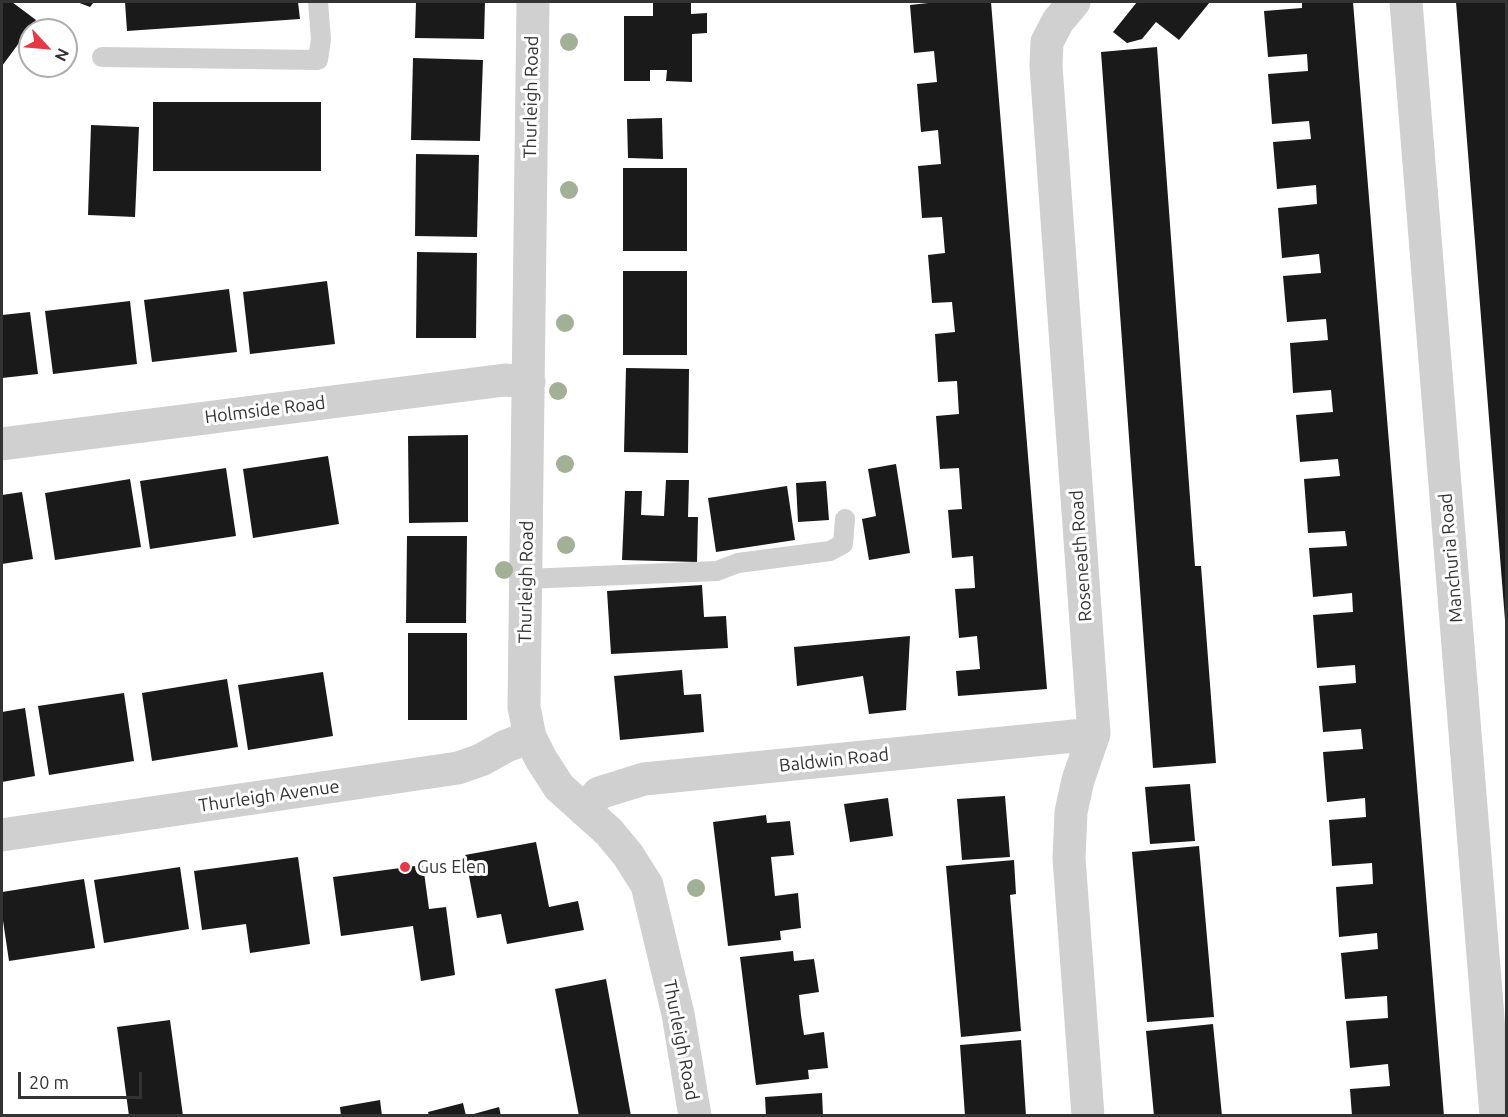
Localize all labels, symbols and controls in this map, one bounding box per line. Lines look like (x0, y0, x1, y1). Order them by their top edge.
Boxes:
north arrow (18, 18, 78, 78)
street label: Thurleigh Road (519, 35, 543, 159)
text: N (52, 46, 73, 64)
street label: Holmside Road (203, 392, 327, 428)
street label: Roseneath Road (1066, 489, 1096, 623)
street label: Manchuria Road (1435, 492, 1467, 624)
street label: Thurleigh Road (514, 520, 538, 644)
street label: Baldwin Road (778, 744, 890, 776)
street label: Thurleigh Avenue (197, 775, 341, 817)
place label: Gus Elen (417, 856, 486, 878)
marker: Gus Elen (398, 860, 412, 874)
street label: Thurleigh Road (659, 978, 703, 1102)
scale bar (21, 1060, 146, 1098)
text: 20 m (29, 1072, 69, 1092)

